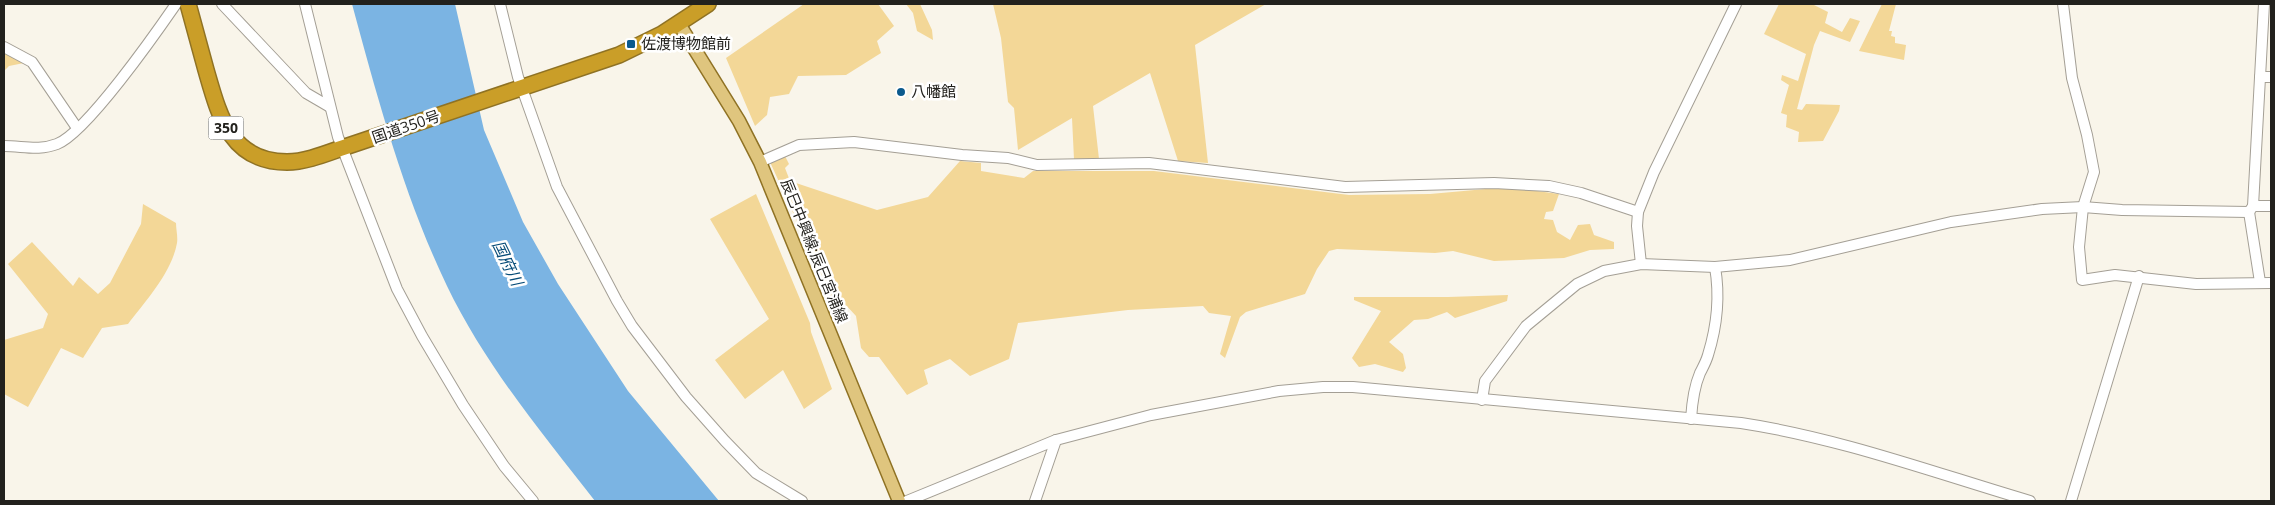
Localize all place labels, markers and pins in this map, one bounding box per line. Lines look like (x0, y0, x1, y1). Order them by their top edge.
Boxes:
place label: 佐渡博物館前 (641, 33, 731, 53)
marker: 佐渡博物館前 (625, 38, 637, 50)
place label: 八幡館 (911, 81, 956, 101)
marker: 八幡館 (895, 86, 907, 98)

